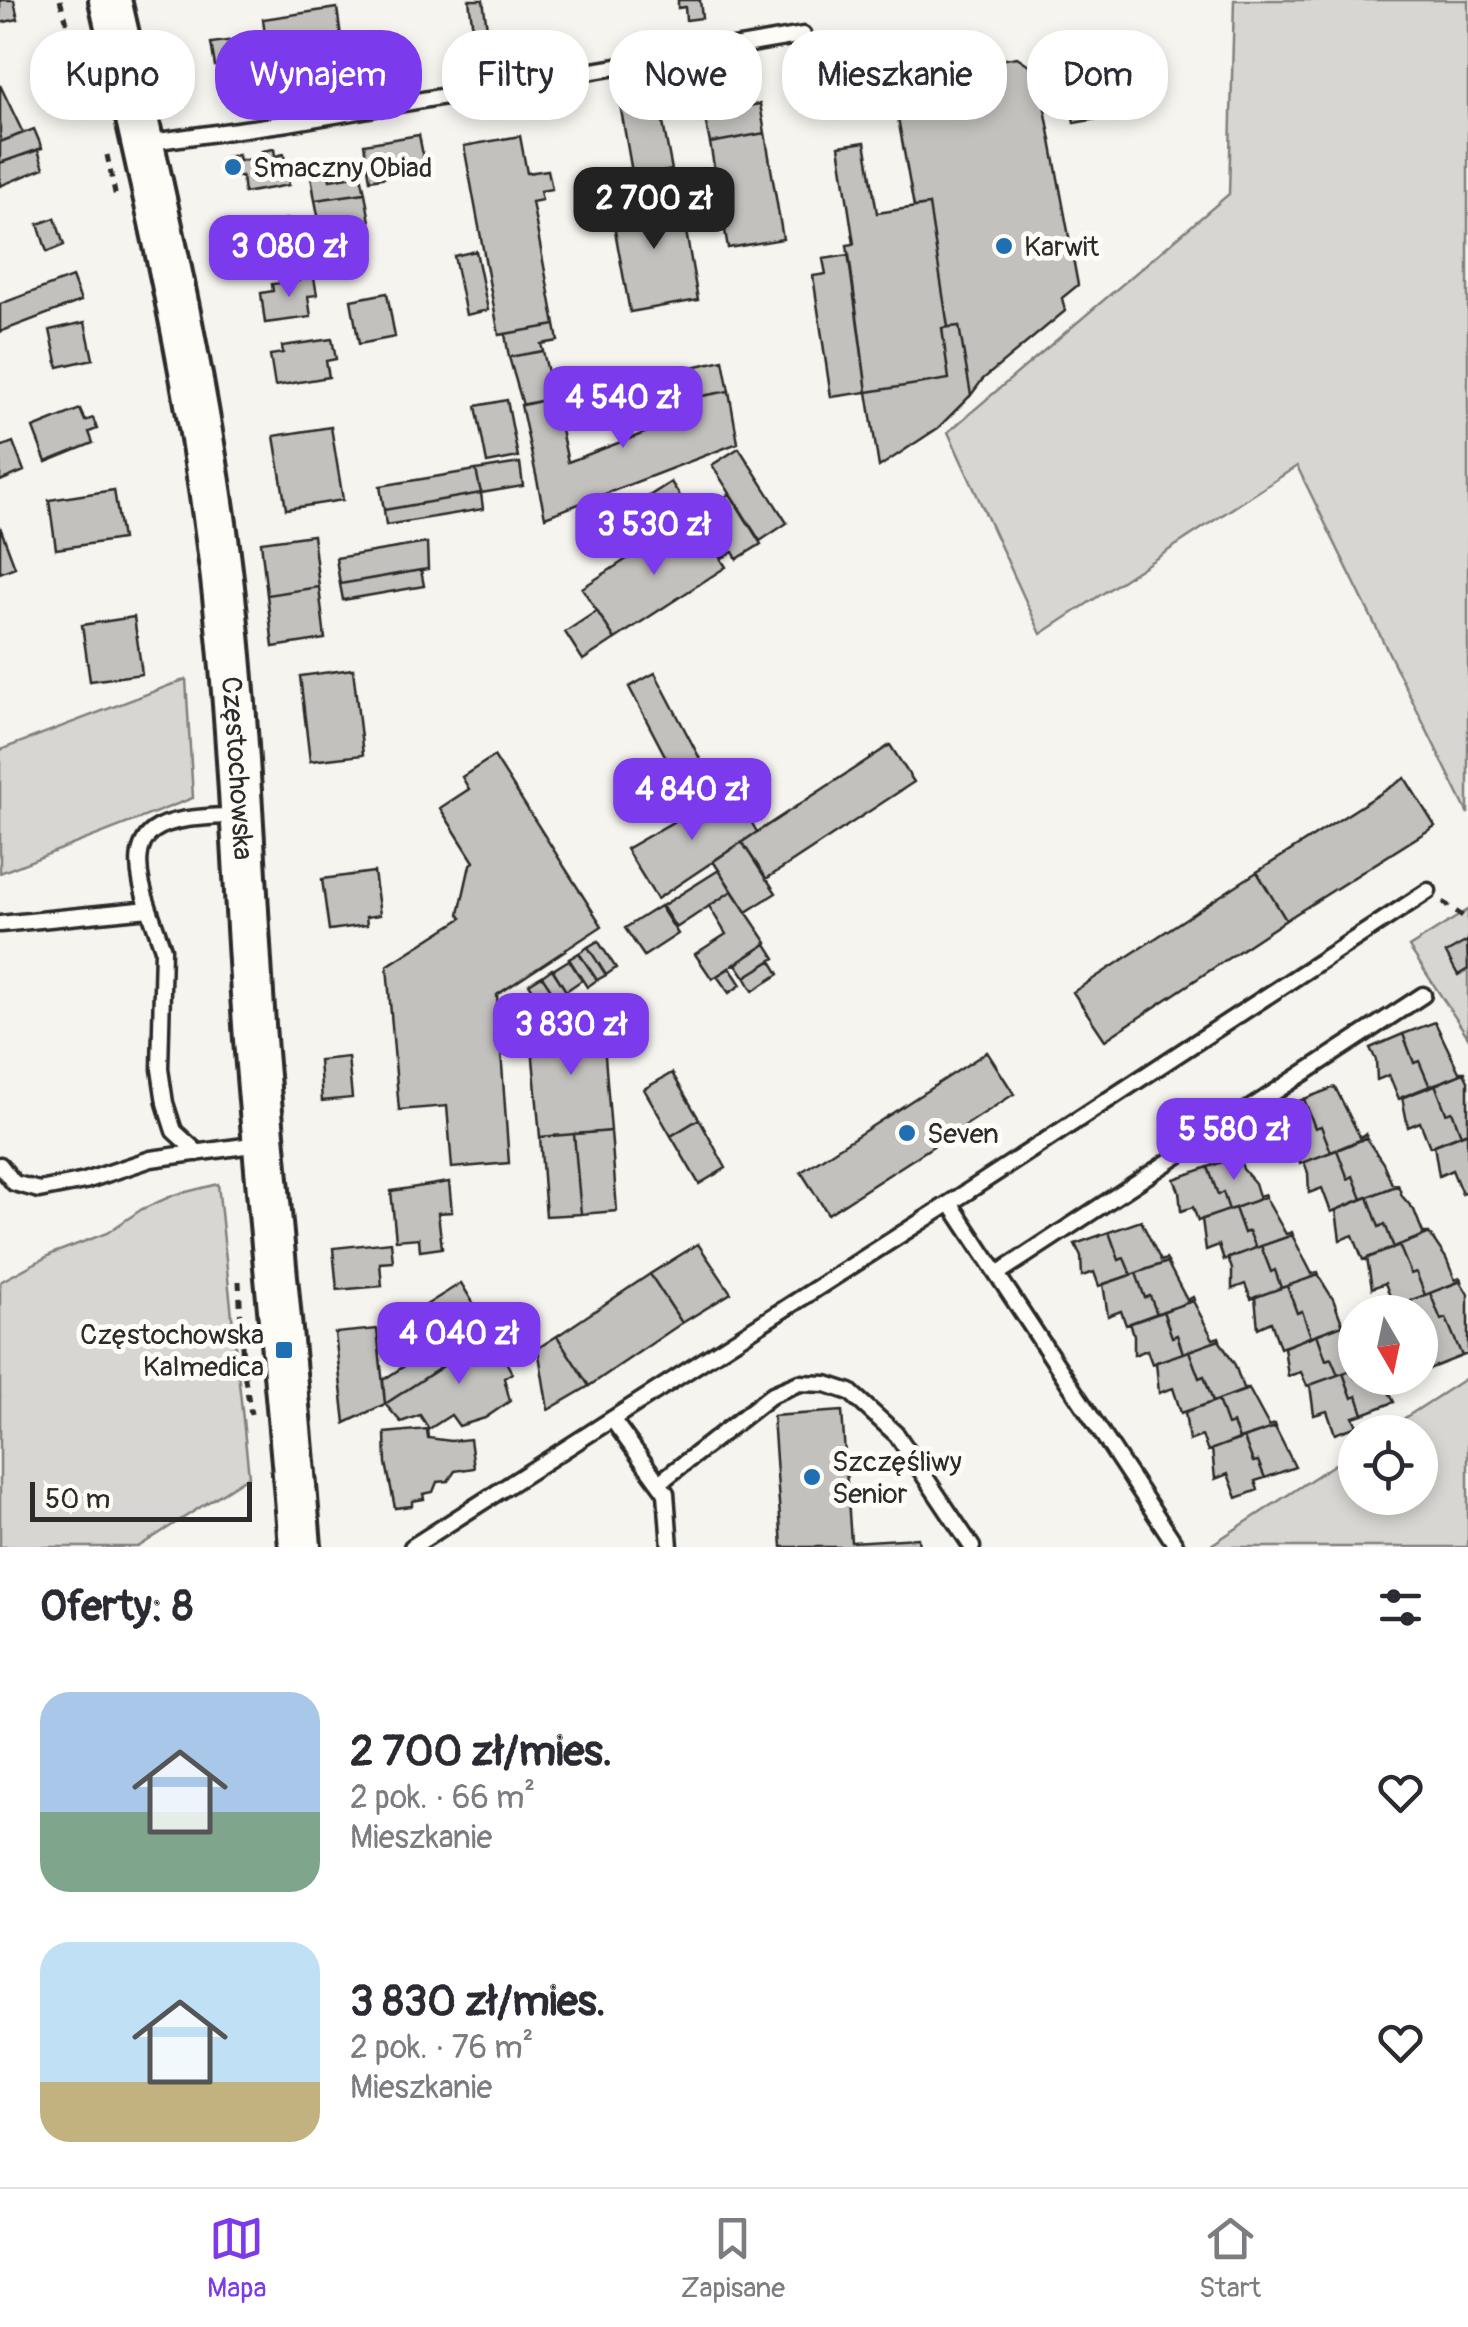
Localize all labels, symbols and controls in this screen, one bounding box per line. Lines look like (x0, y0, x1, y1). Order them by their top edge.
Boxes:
chip: Kupno (30, 30, 195, 120)
chip: Wynajem (215, 30, 422, 120)
chip: Filtry (442, 30, 589, 120)
chip: Nowe (609, 30, 762, 120)
chip: Mieszkanie (782, 30, 1007, 120)
chip: Dom (1027, 30, 1168, 120)
place label: Smaczny Obiad (253, 151, 433, 186)
marker: Smaczny Obiad (222, 156, 244, 178)
pin: 2 700 zł (551, 167, 757, 252)
text: 2 700 zł (596, 179, 713, 219)
pin: 3 080 zł (186, 215, 392, 300)
text: 3 080 zł (231, 227, 347, 267)
place label: Karwit (1024, 230, 1100, 265)
marker: Karwit (993, 235, 1015, 257)
pin: 4 540 zł (520, 366, 726, 451)
text: 4 540 zł (566, 378, 680, 418)
pin: 3 530 zł (551, 493, 757, 578)
text: 3 530 zł (597, 505, 711, 545)
street label: Częstochowska (213, 675, 260, 861)
pin: 4 840 zł (589, 758, 795, 843)
text: 4 840 zł (635, 770, 749, 810)
pin: 3 830 zł (468, 993, 674, 1078)
text: 3 830 zł (515, 1005, 627, 1045)
pin: 5 580 zł (1131, 1098, 1337, 1183)
text: 5 580 zł (1178, 1110, 1290, 1150)
place label: Seven (927, 1117, 999, 1152)
marker: Seven (896, 1122, 918, 1144)
north arrow (1338, 1295, 1438, 1395)
map controls (1338, 1295, 1438, 1515)
pin: 4 040 zł (356, 1302, 562, 1387)
text: 4 040 zł (399, 1314, 519, 1354)
place label: Częstochowska Kalmedica (80, 1318, 264, 1385)
marker: Częstochowska Kalmedica (273, 1339, 295, 1361)
button: locate (1338, 1415, 1438, 1515)
place label: Szczęśliwy Senior (832, 1445, 962, 1512)
marker: Szczęśliwy Senior (801, 1466, 823, 1488)
scale bar (30, 1477, 252, 1522)
text: 50 m (45, 1482, 110, 1517)
icon: filters (1373, 1580, 1428, 1635)
text: Oferty: 8 (40, 1581, 193, 1633)
text: 2 700 zł/mies. (350, 1726, 612, 1778)
icon: home (120, 1732, 240, 1852)
icon: heart (1373, 1765, 1428, 1820)
text: 2 pok. · 66 m² (350, 1778, 535, 1818)
text: Mieszkanie (350, 1818, 492, 1858)
text: 3 830 zł/mies. (350, 1976, 606, 2028)
icon: home (120, 1982, 240, 2102)
icon: heart (1373, 2015, 1428, 2070)
text: 2 pok. · 76 m² (350, 2028, 534, 2068)
text: Mieszkanie (350, 2068, 492, 2108)
tab: Mapa (207, 2211, 266, 2306)
tab: Zapisane (680, 2211, 785, 2306)
tab: Start (1199, 2211, 1261, 2306)

